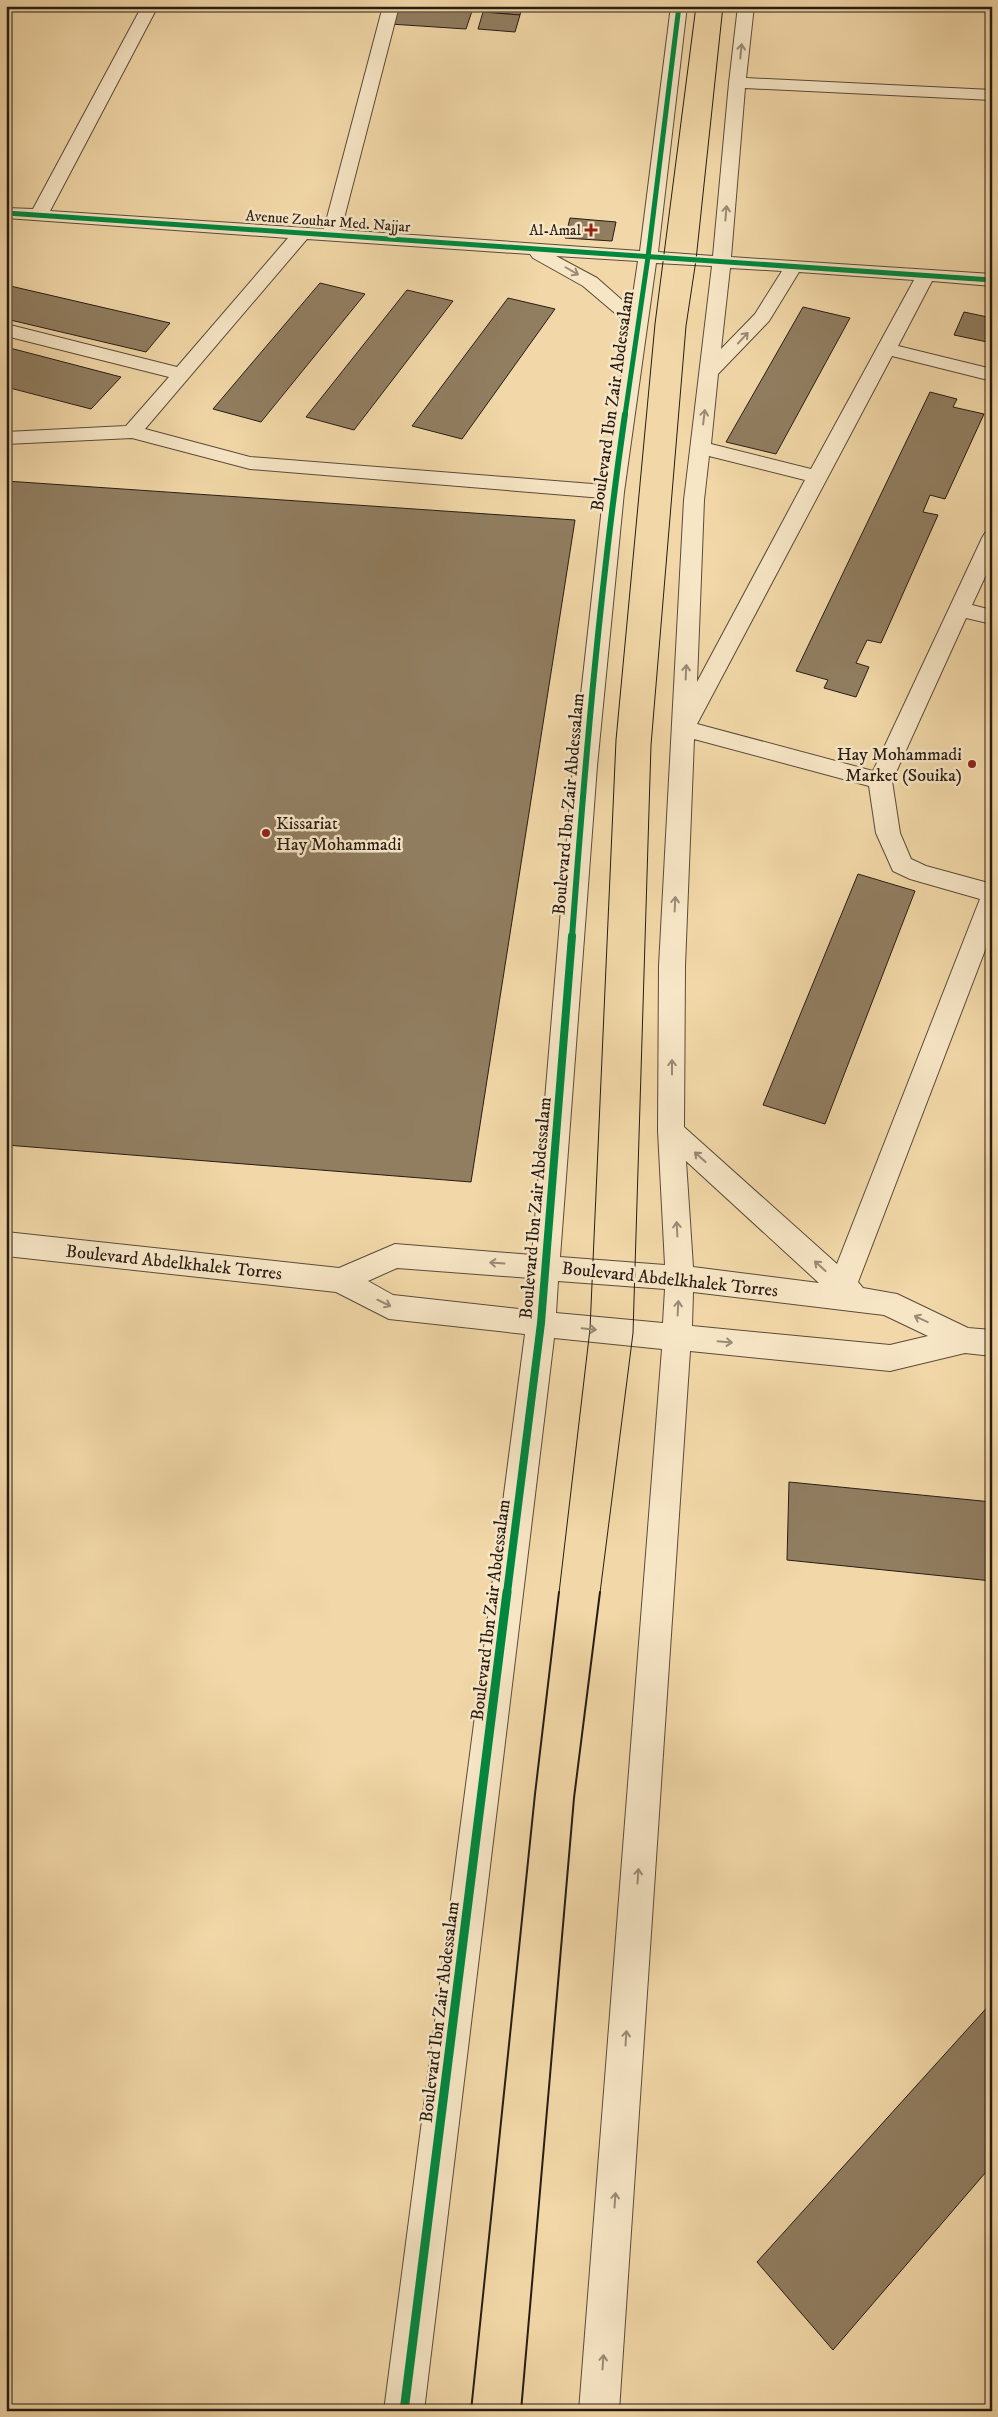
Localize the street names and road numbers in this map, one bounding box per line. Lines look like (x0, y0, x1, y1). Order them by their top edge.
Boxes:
street label: Avenue Zouhar Med. Najjar (245, 206, 411, 237)
street label: Boulevard Ibn Zair Abdessalam (587, 289, 639, 513)
street label: Boulevard Ibn Zair Abdessalam (548, 692, 590, 916)
street label: Boulevard Ibn Zair Abdessalam (515, 1096, 557, 1320)
street label: Boulevard Abdelkhalek Torres (65, 1241, 283, 1285)
street label: Boulevard Abdelkhalek Torres (561, 1258, 779, 1302)
street label: Boulevard Ibn Zair Abdessalam (467, 1498, 515, 1722)
street label: Boulevard Ibn Zair Abdessalam (416, 1900, 464, 2124)

